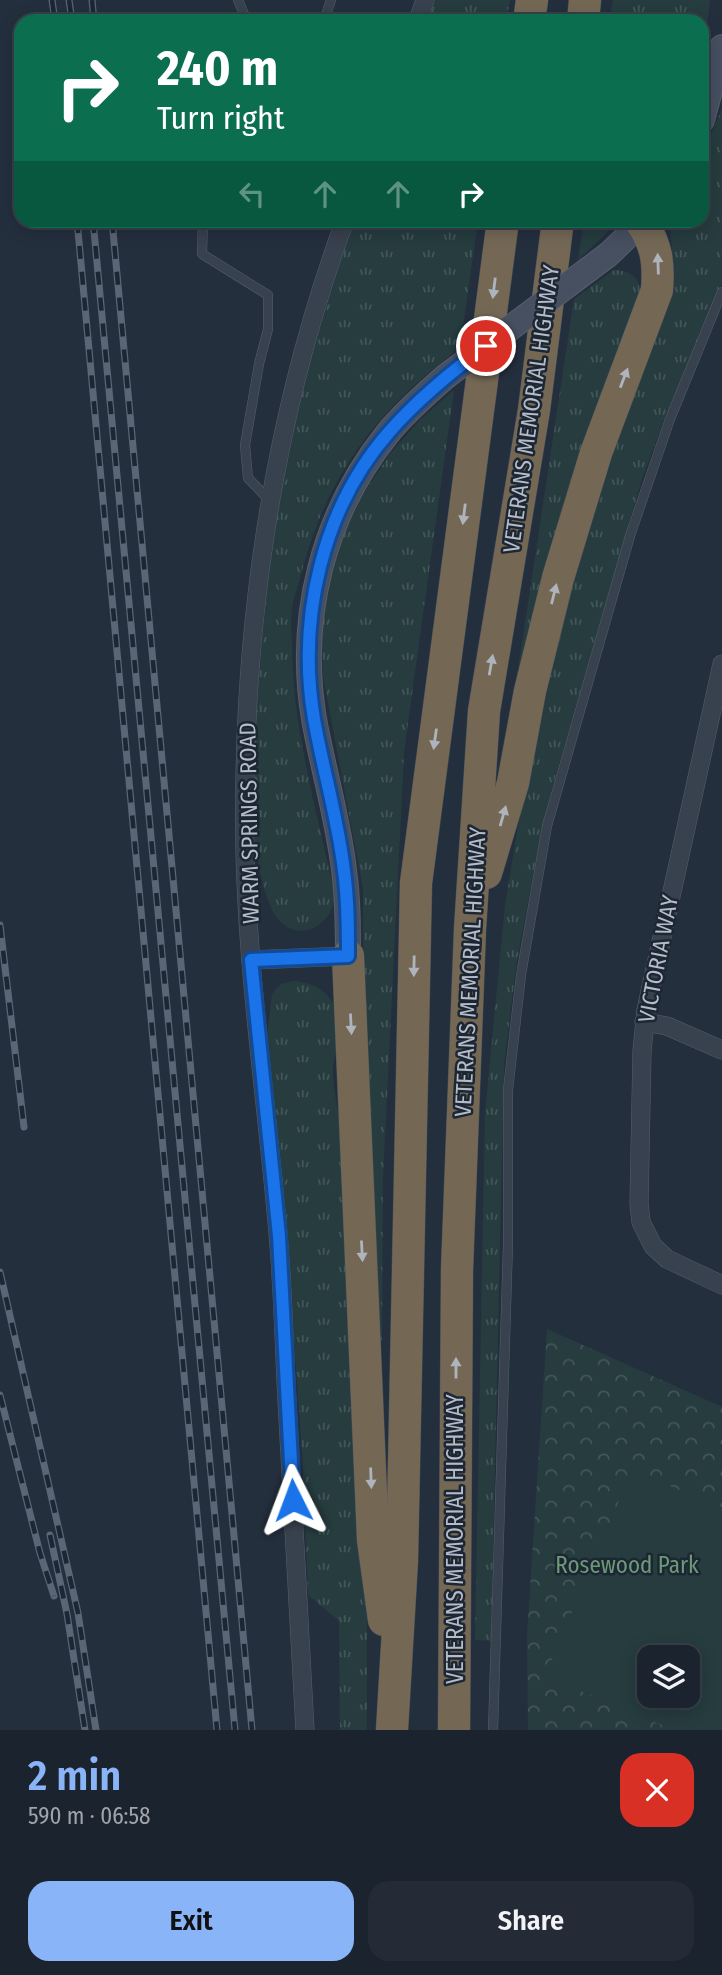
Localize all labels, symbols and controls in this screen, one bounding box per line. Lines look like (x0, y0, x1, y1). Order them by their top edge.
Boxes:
text: 240 m (157, 39, 278, 98)
icon: right (42, 42, 133, 133)
text: Turn right (157, 99, 284, 137)
icon: left (233, 175, 271, 213)
icon: ahead (306, 175, 344, 213)
icon: ahead (379, 175, 417, 213)
icon: right (452, 175, 490, 213)
one-way arrow (652, 253, 663, 275)
street label: VETERANS MEMORIAL HIGHWAY (497, 263, 565, 555)
one-way arrow (488, 277, 499, 299)
pin (456, 316, 516, 376)
icon: arrive (467, 327, 505, 365)
one-way arrow (619, 368, 630, 389)
one-way arrow (459, 503, 470, 525)
one-way arrow (548, 583, 559, 605)
one-way arrow (486, 654, 497, 676)
street label: WARM SPRINGS ROAD (233, 722, 265, 924)
one-way arrow (429, 728, 440, 750)
one-way arrow (499, 805, 509, 826)
street label: VETERANS MEMORIAL HIGHWAY (448, 826, 492, 1118)
street label: VICTORIA WAY (632, 892, 684, 1025)
one-way arrow (408, 955, 420, 977)
one-way arrow (346, 1013, 357, 1035)
one-way arrow (357, 1240, 368, 1262)
one-way arrow (450, 1357, 462, 1379)
street label: VETERANS MEMORIAL HIGHWAY (441, 1393, 469, 1684)
position arrow (256, 1463, 330, 1537)
one-way arrow (366, 1467, 377, 1489)
park label: Rosewood Park (555, 1551, 699, 1579)
map controls (637, 1645, 700, 1708)
button: layers (637, 1645, 700, 1708)
text: 2 min (28, 1751, 121, 1801)
button: close (620, 1753, 694, 1827)
text: 590 m · 06:58 (28, 1802, 151, 1830)
button: Exit (28, 1881, 354, 1961)
button: Share (368, 1881, 694, 1961)

